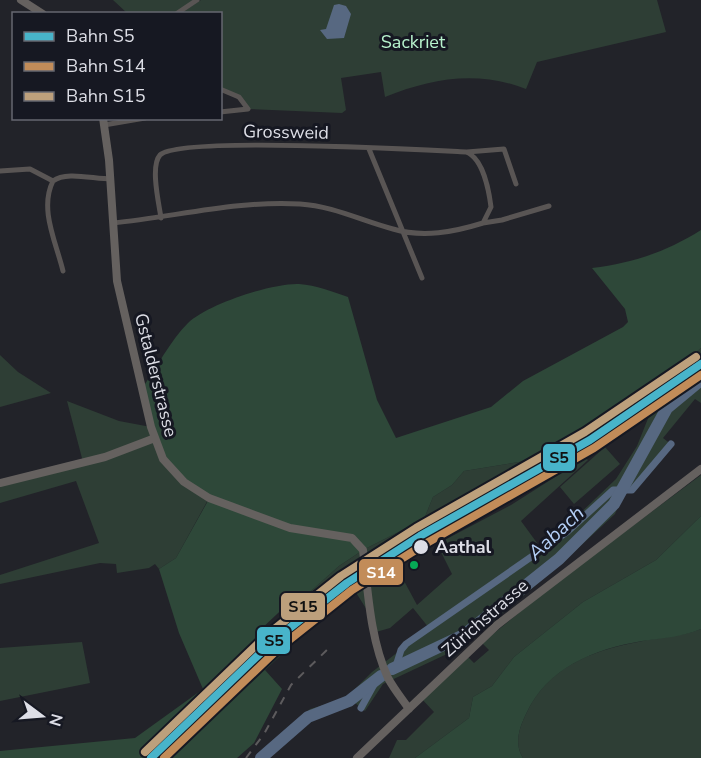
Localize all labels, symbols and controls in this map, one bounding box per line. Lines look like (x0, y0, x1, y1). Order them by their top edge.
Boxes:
legend (12, 12, 222, 120)
text: Bahn S5 (66, 24, 135, 48)
park label: Sackriet (381, 30, 446, 54)
text: Bahn S14 (66, 54, 146, 78)
text: Bahn S15 (66, 84, 145, 108)
street label: Grossweid (243, 119, 329, 145)
street label: Gstalderstrasse (129, 311, 183, 439)
line badge: S5 (542, 443, 576, 472)
text: S5 (549, 447, 569, 469)
water label: Aabach (521, 500, 590, 567)
place label: Aathal (435, 535, 492, 559)
marker: Aathal (412, 538, 430, 556)
line badge: S14 (358, 558, 404, 586)
unlabelled marker (408, 559, 420, 571)
text: S14 (366, 562, 396, 584)
street label: Zürichstrasse (437, 574, 533, 662)
line badge: S15 (280, 592, 326, 621)
text: S15 (288, 596, 318, 618)
line badge: S5 (256, 626, 291, 655)
text: S5 (264, 630, 284, 652)
north arrow (12, 686, 72, 746)
text: N (43, 711, 68, 729)

